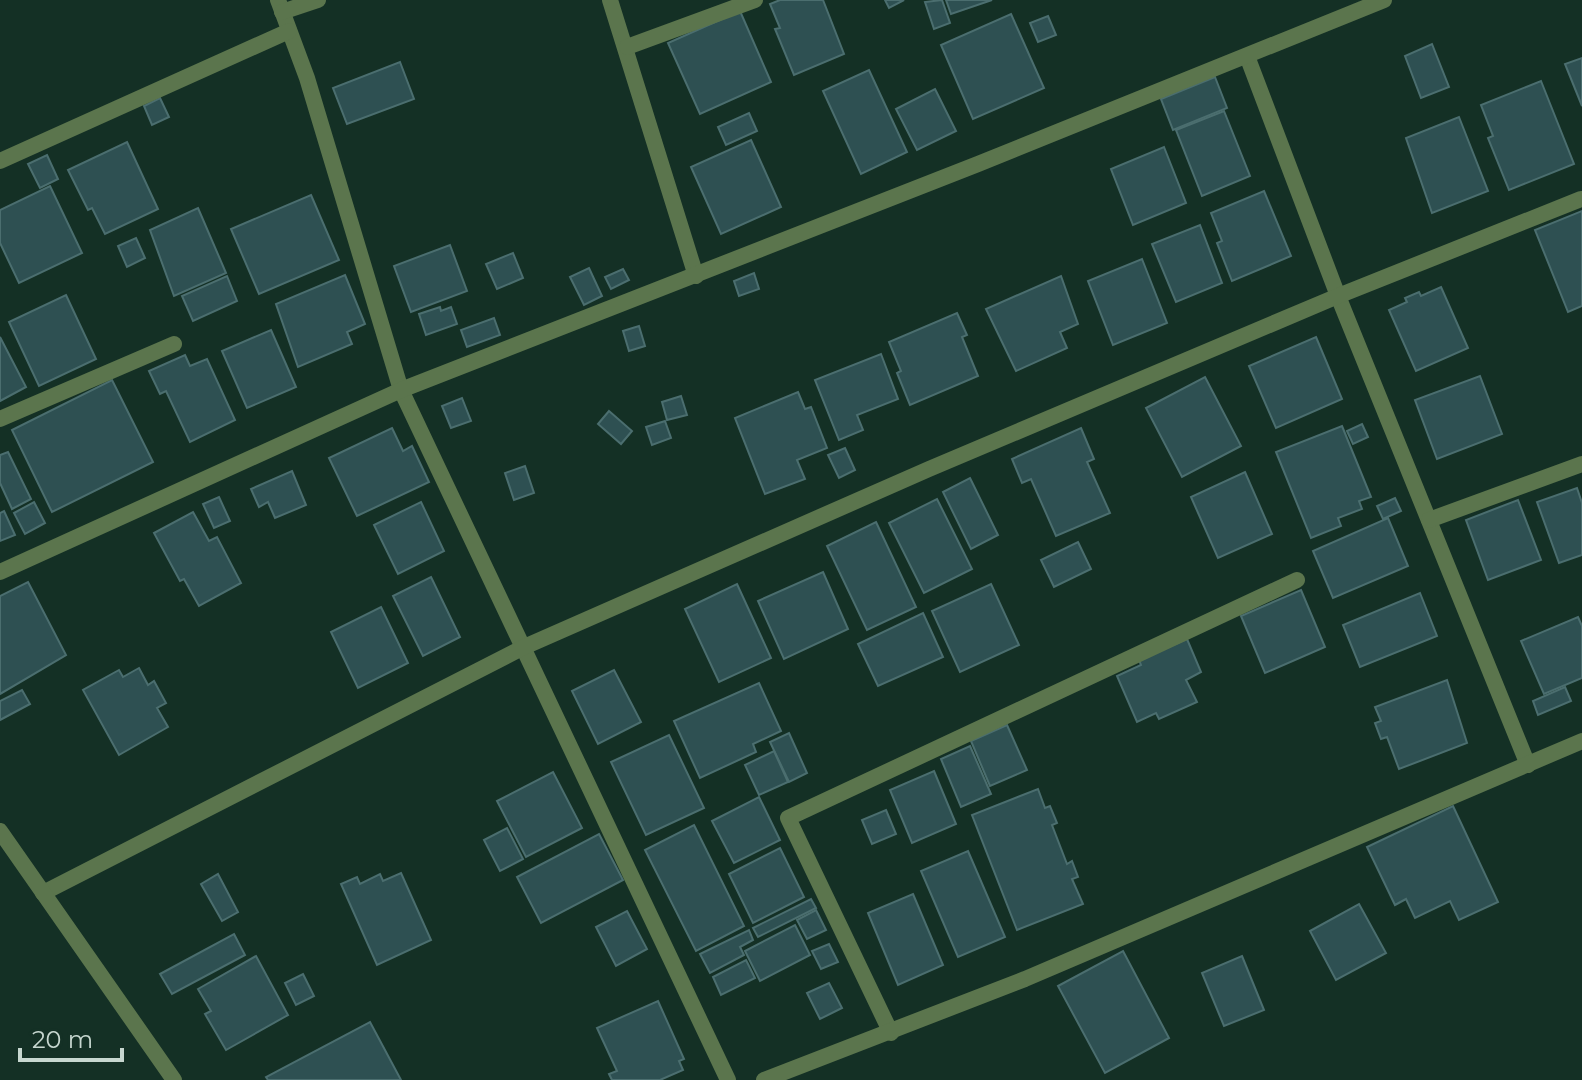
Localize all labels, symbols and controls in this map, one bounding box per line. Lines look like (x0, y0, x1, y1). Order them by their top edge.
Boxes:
scale bar (20, 1012, 122, 1062)
text: 20 m (32, 1025, 93, 1054)

